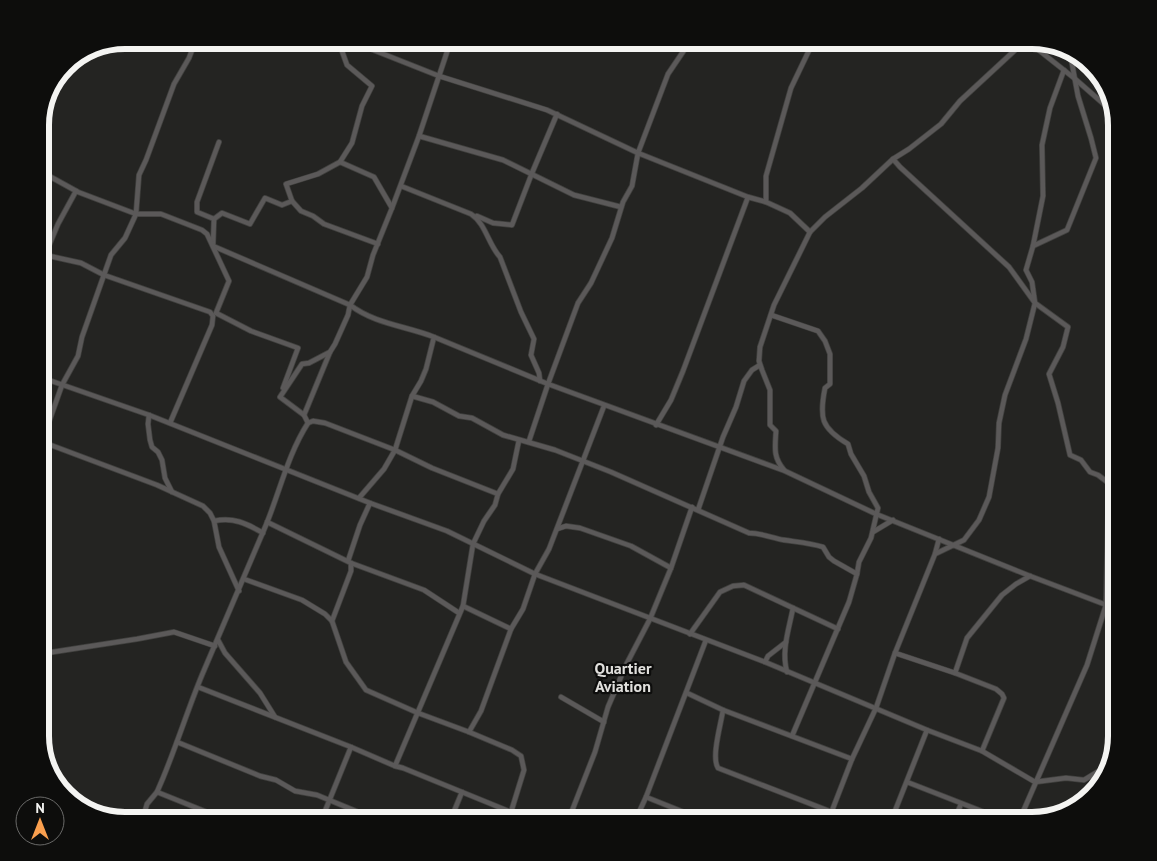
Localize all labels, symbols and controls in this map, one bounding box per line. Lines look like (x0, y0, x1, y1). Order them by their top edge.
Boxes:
district label: Quartier Aviation (595, 658, 652, 696)
north arrow (15, 796, 65, 846)
text: N (35, 799, 45, 817)

